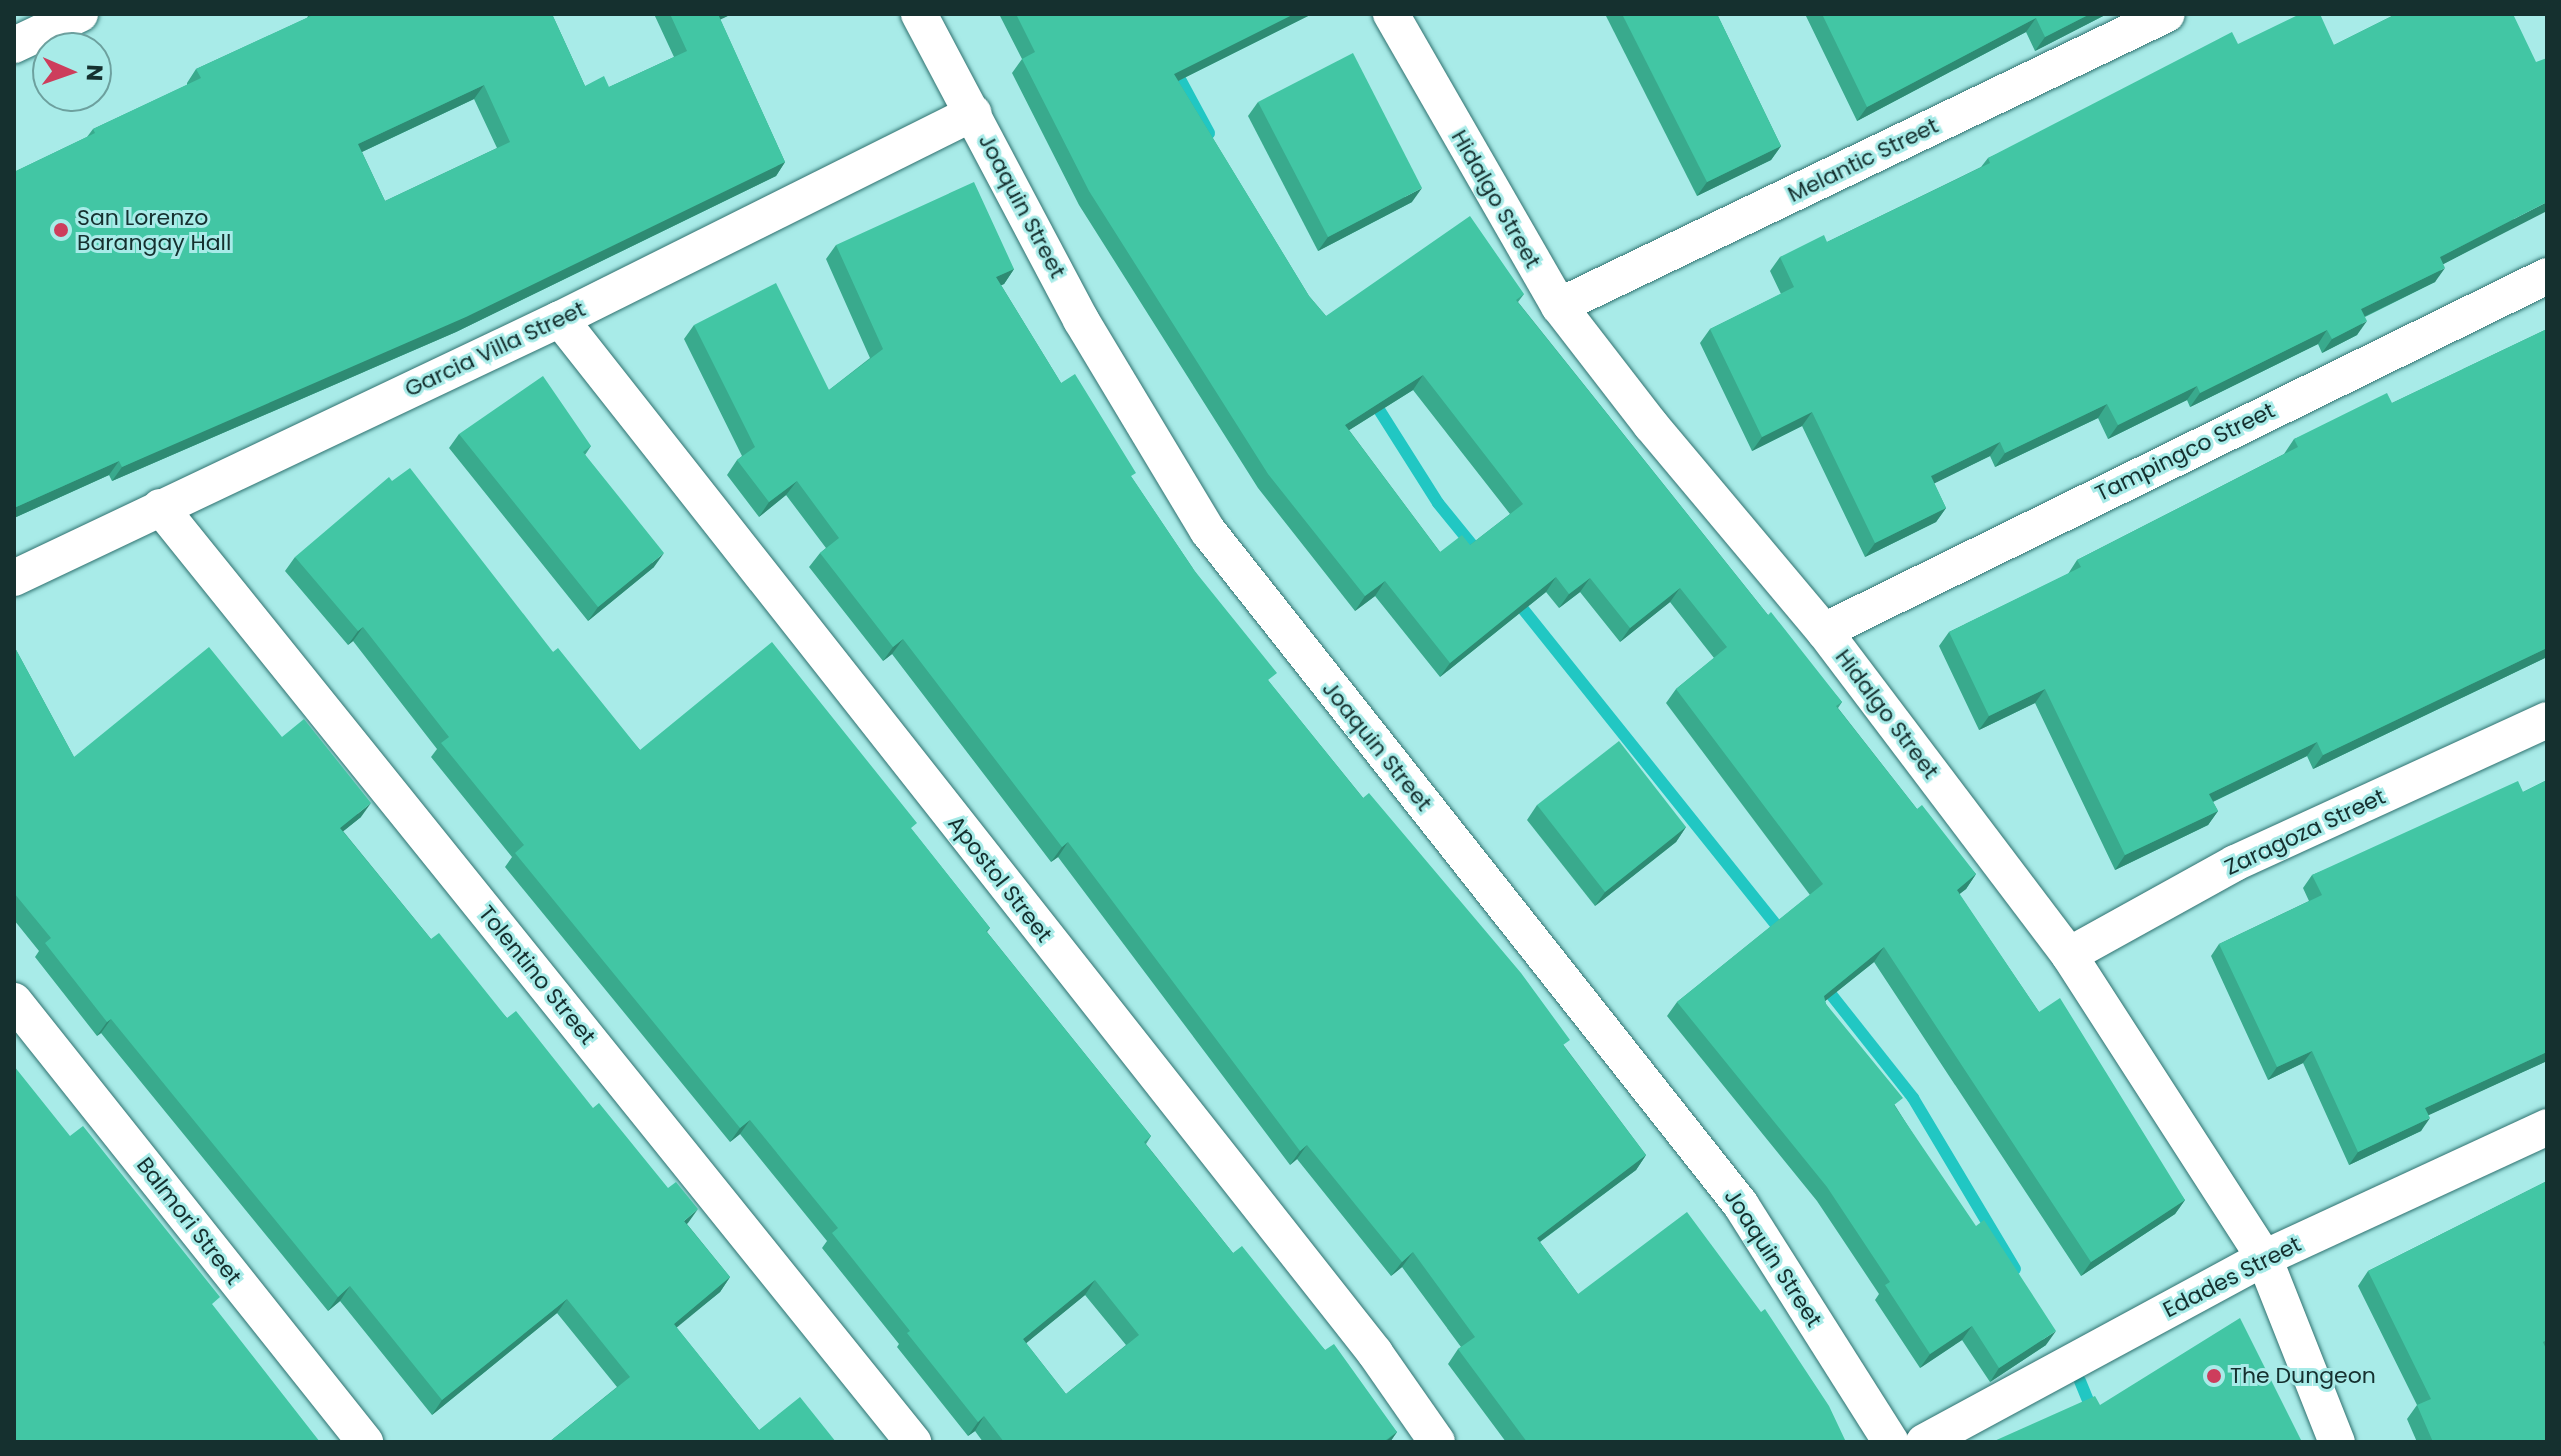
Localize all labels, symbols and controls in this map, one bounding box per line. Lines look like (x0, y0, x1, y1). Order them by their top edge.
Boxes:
north arrow (32, 32, 112, 112)
text: N (79, 64, 110, 82)
street label: Melantic Street (1784, 112, 1942, 208)
street label: Hidalgo Street (1446, 125, 1546, 273)
street label: Joaquin Street (973, 129, 1071, 283)
place label: San Lorenzo Barangay Hall (77, 204, 231, 256)
marker: San Lorenzo Barangay Hall (52, 221, 70, 239)
street label: Garcia Villa Street (401, 296, 589, 402)
street label: Tampingco Street (2091, 397, 2279, 507)
street label: Hidalgo Street (1830, 644, 1944, 784)
street label: Joaquin Street (1317, 676, 1437, 816)
street label: Zaragoza Street (2221, 783, 2389, 881)
street label: Apostol Street (942, 811, 1058, 947)
street label: Tolentino Street (473, 900, 601, 1050)
street label: Balmori Street (131, 1152, 247, 1290)
street label: Joaquin Street (1719, 1184, 1827, 1332)
street label: Edades Street (2159, 1231, 2305, 1323)
place label: The Dungeon (2230, 1363, 2376, 1389)
marker: The Dungeon (2205, 1367, 2223, 1385)

